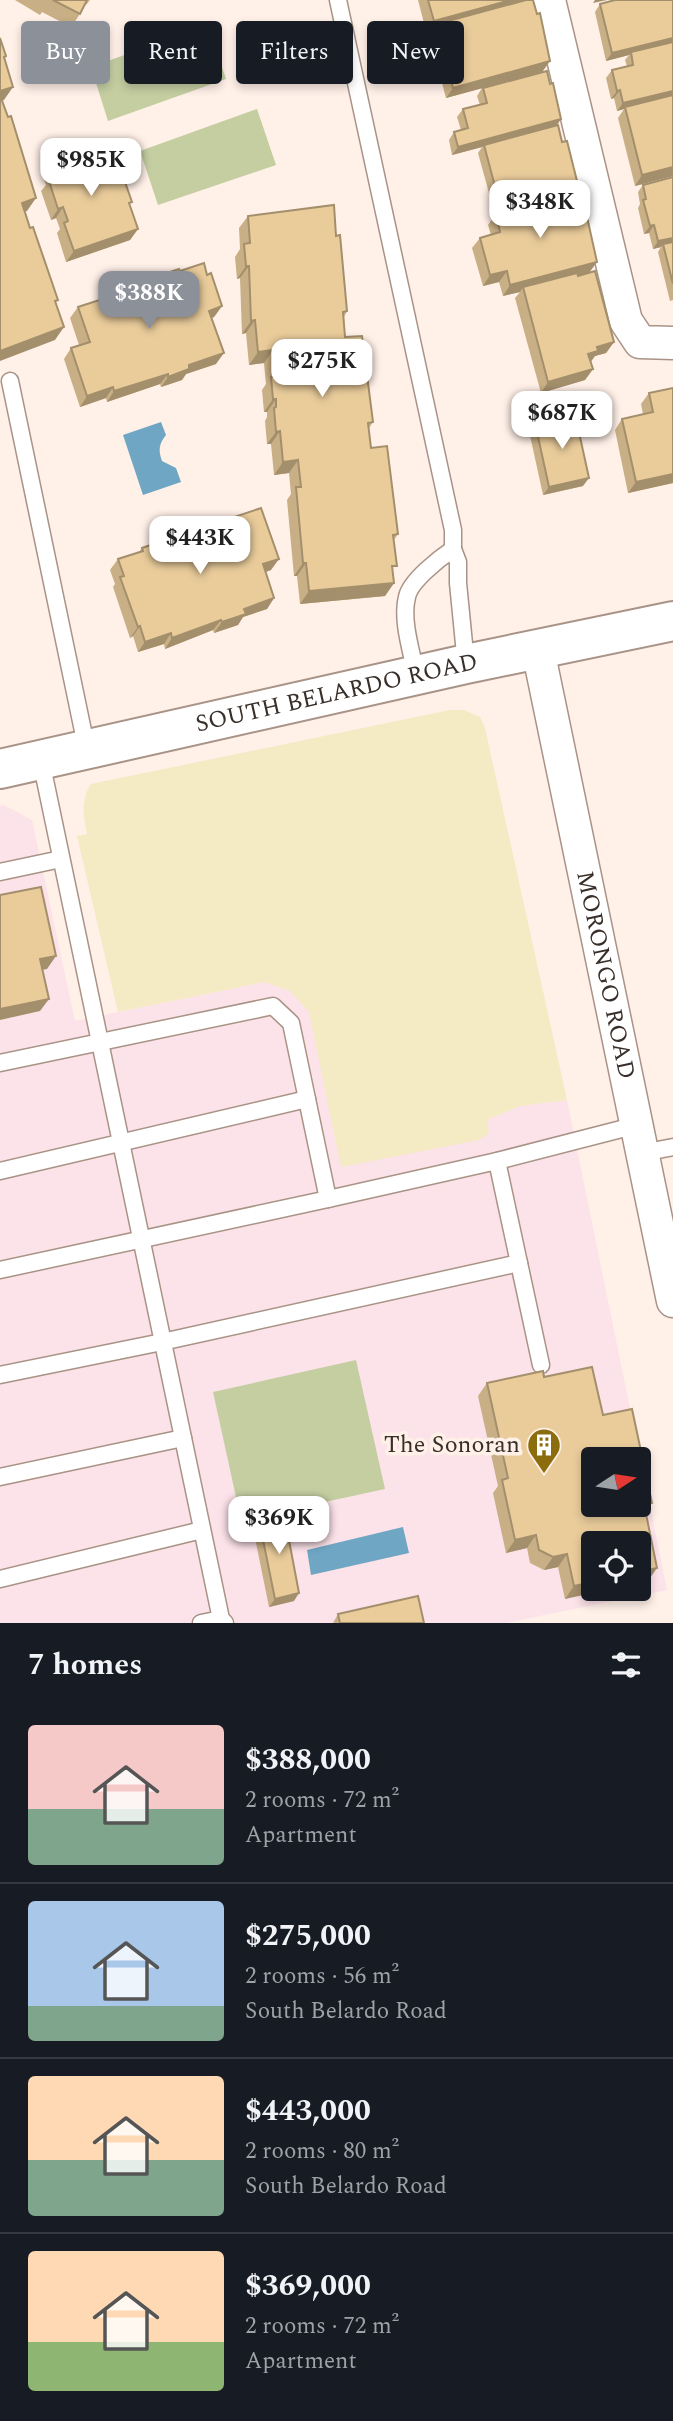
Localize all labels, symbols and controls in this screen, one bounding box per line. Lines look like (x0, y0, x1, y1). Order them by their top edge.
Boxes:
chip: Buy (21, 21, 110, 84)
chip: Rent (124, 21, 222, 84)
chip: Filters (236, 21, 353, 84)
chip: New (367, 21, 464, 84)
pin: $985K (42, 138, 140, 198)
text: $985K (56, 143, 126, 178)
pin: $348K (491, 180, 589, 240)
text: $348K (505, 185, 575, 220)
pin: $388K (100, 272, 198, 331)
text: $388K (114, 276, 184, 311)
pin: $275K (273, 340, 371, 399)
text: $275K (287, 344, 357, 379)
pin: $687K (513, 392, 611, 451)
text: $687K (527, 396, 597, 431)
pin: $443K (151, 516, 249, 576)
text: $443K (165, 521, 235, 556)
street label: SOUTH BELARDO ROAD (192, 644, 481, 742)
street label: MORONGO ROAD (566, 868, 645, 1082)
building icon: The Sonoran (525, 1426, 563, 1475)
place label: The Sonoran (384, 1427, 520, 1463)
north arrow (581, 1447, 651, 1517)
map controls (581, 1447, 651, 1601)
pin: $369K (230, 1496, 328, 1556)
text: $369K (244, 1501, 314, 1536)
button: locate (581, 1531, 651, 1601)
text: 7 homes (28, 1642, 142, 1688)
icon: filters (607, 1646, 645, 1684)
text: $388,000 (245, 1737, 371, 1783)
icon: home (84, 1753, 168, 1837)
text: 2 rooms · 72 m² (245, 1783, 399, 1818)
text: Apartment (245, 1818, 357, 1853)
text: $275,000 (245, 1913, 371, 1959)
icon: home (84, 1929, 168, 2013)
text: 2 rooms · 56 m² (245, 1959, 399, 1994)
text: South Belardo Road (245, 1994, 447, 2029)
text: $443,000 (245, 2088, 371, 2134)
icon: home (84, 2104, 168, 2188)
text: 2 rooms · 80 m² (245, 2134, 399, 2169)
text: South Belardo Road (245, 2169, 447, 2204)
text: $369,000 (245, 2263, 371, 2309)
icon: home (84, 2279, 168, 2363)
text: 2 rooms · 72 m² (245, 2309, 399, 2344)
text: Apartment (245, 2344, 357, 2379)

